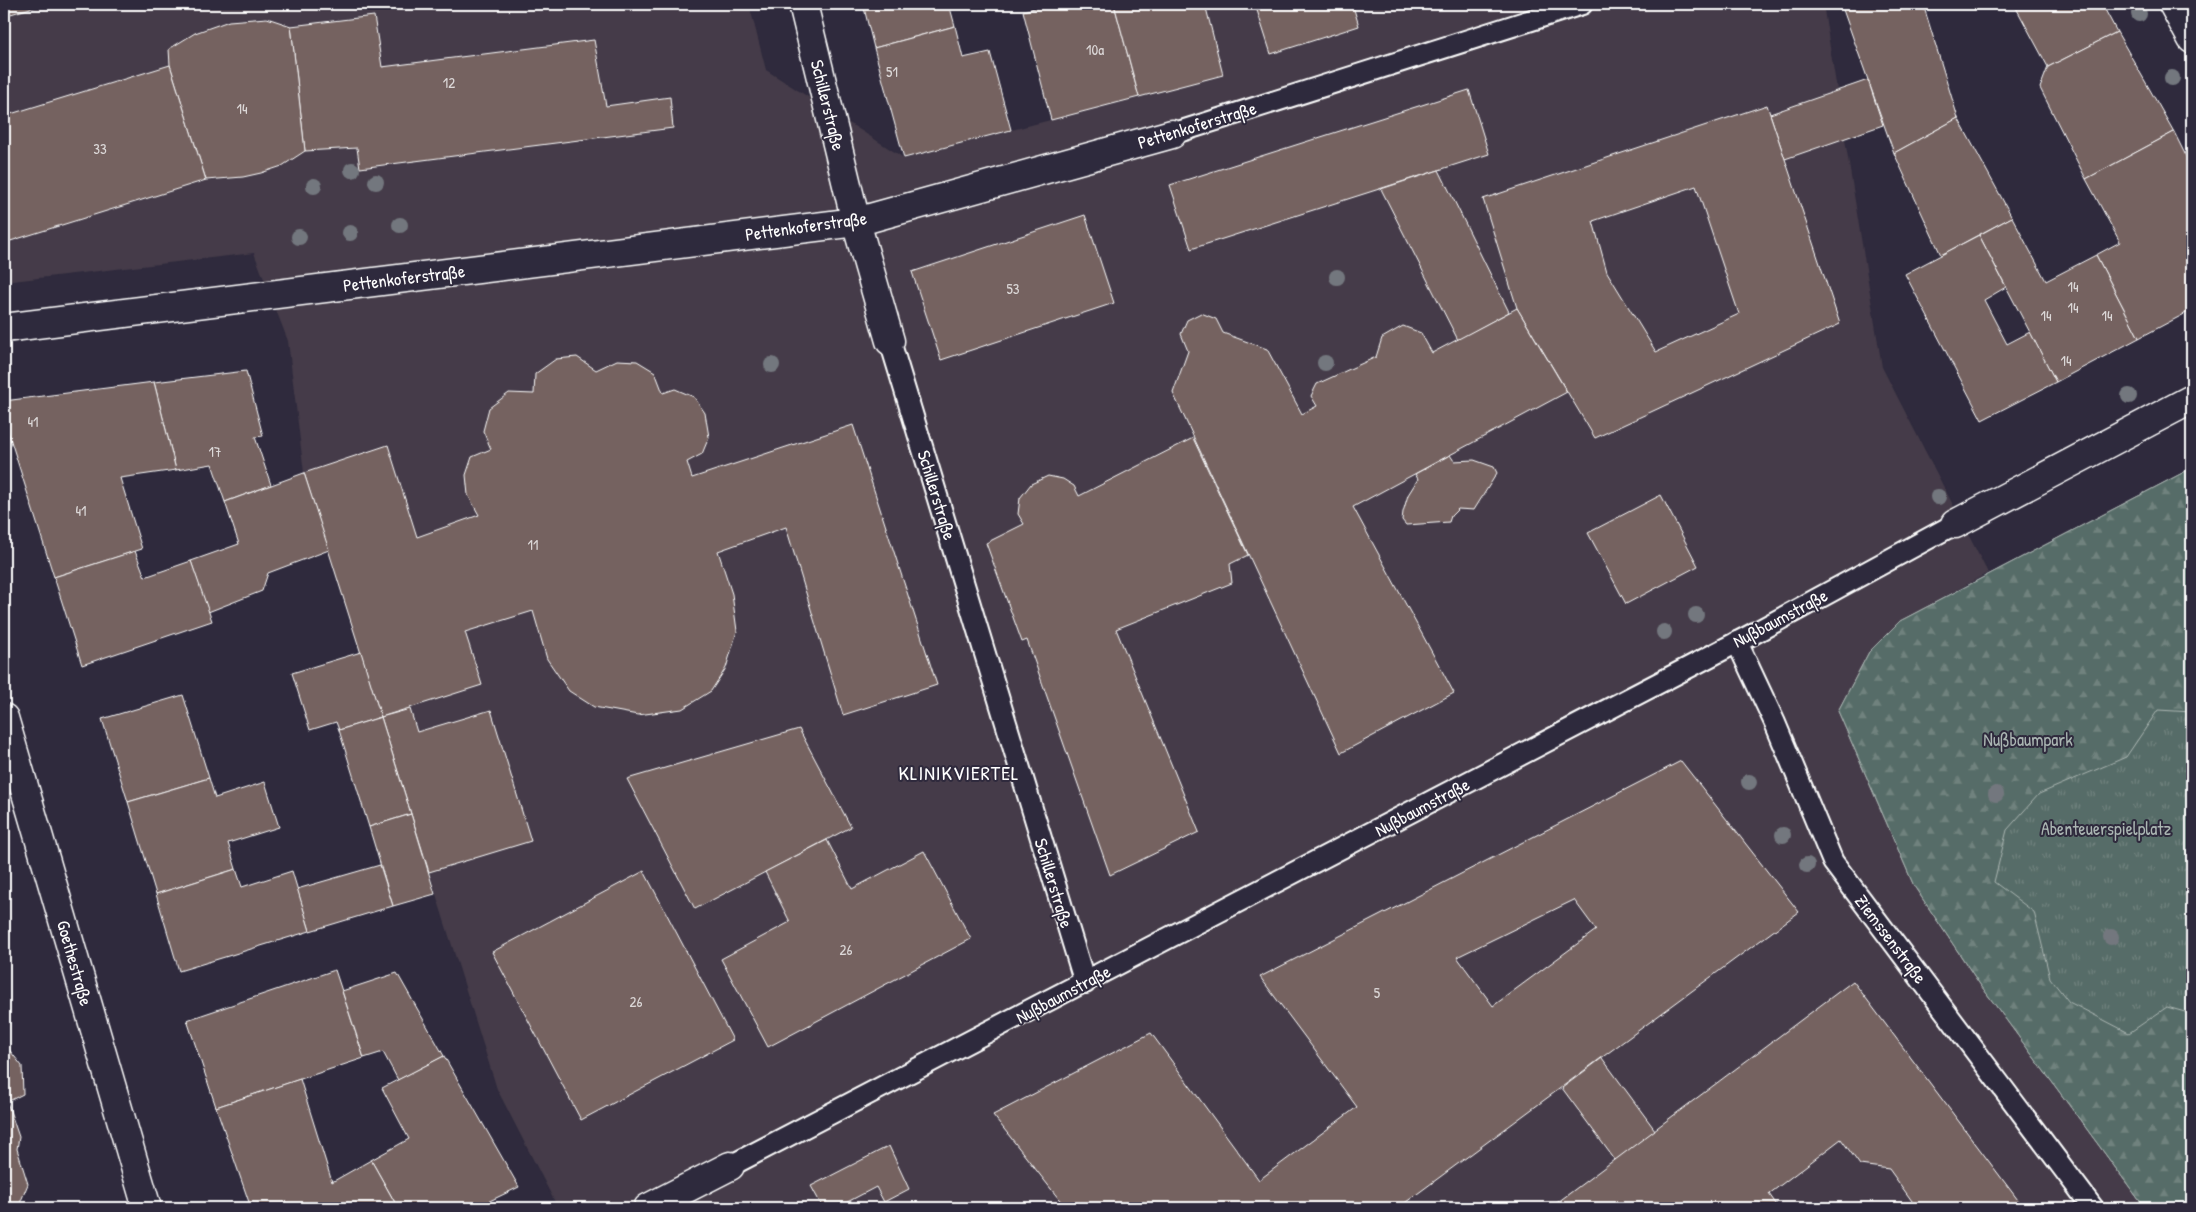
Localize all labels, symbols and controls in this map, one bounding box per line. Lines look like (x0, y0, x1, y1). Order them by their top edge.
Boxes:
house number: 10a (1086, 39, 1104, 60)
street label: Schillerstraße (805, 57, 851, 153)
house number: 51 (886, 61, 898, 82)
house number: 12 (443, 72, 455, 93)
street label: Pettenkoferstraße (1135, 95, 1259, 155)
house number: 14 (236, 98, 248, 119)
house number: 33 (93, 138, 107, 159)
street label: Pettenkoferstraße (744, 205, 868, 247)
street label: Pettenkoferstraße (342, 258, 466, 298)
house number: 14 (2067, 276, 2079, 297)
house number: 53 (1006, 278, 1020, 299)
house number: 14 (2067, 297, 2079, 318)
house number: 14 (2040, 305, 2052, 326)
house number: 14 (2101, 305, 2113, 326)
house number: 14 (2060, 350, 2072, 371)
house number: 41 (27, 411, 39, 432)
house number: 17 (209, 441, 221, 462)
street label: Schillerstraße (912, 447, 962, 543)
house number: 41 (75, 500, 87, 521)
house number: 11 (528, 534, 538, 555)
street label: Nußbaumstraße (1728, 583, 1832, 653)
park label: Nußbaumpark (1983, 727, 2073, 752)
district label: KLINIKVIERTEL (899, 759, 1019, 786)
street label: Nußbaumstraße (1370, 772, 1474, 842)
park label: Abenteuerspielplatz (2041, 816, 2171, 841)
street label: Schillerstraße (1029, 835, 1079, 931)
street label: Ziemssenstraße (1849, 889, 1933, 989)
street label: Goethestraße (51, 917, 99, 1009)
house number: 26 (839, 939, 853, 960)
street label: Nußbaumstraße (1011, 959, 1115, 1029)
house number: 5 (1374, 982, 1381, 1003)
house number: 26 (629, 991, 643, 1012)

